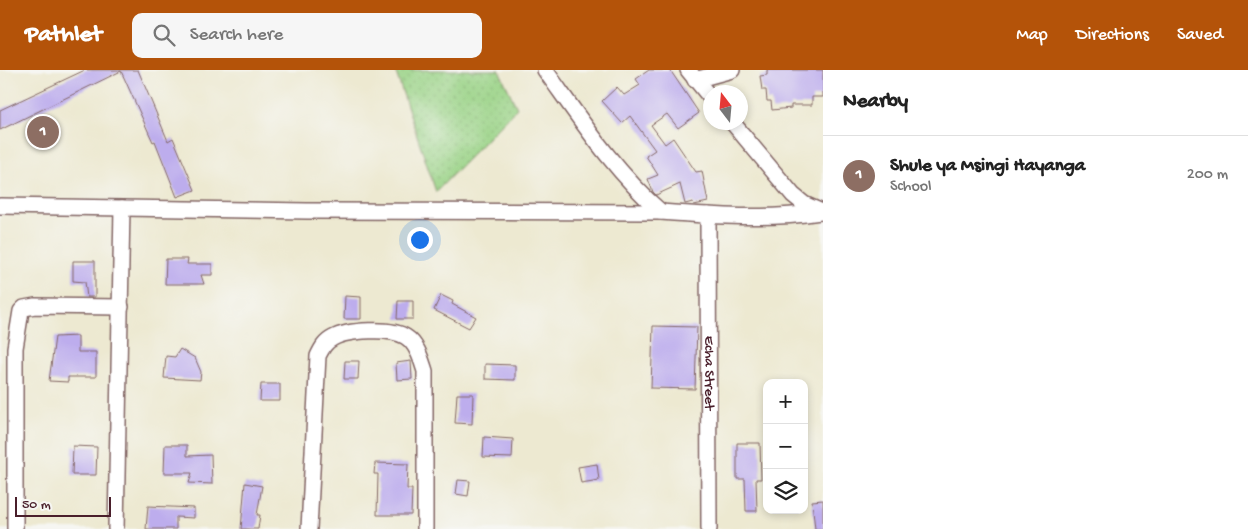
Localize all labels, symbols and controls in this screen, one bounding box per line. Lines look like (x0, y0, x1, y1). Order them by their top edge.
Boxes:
search box (132, 13, 482, 58)
text: Pathlet (25, 21, 102, 50)
icon: search (150, 21, 178, 49)
text: Search here (190, 24, 283, 47)
text: Map (1016, 25, 1048, 46)
text: Directions (1076, 25, 1149, 46)
text: Saved (1177, 25, 1223, 46)
north arrow (703, 85, 748, 130)
text: Nearby (843, 90, 908, 115)
pin: 1 (27, 113, 59, 151)
text: Shule ya Msingi Hayanga (890, 155, 1085, 178)
text: 1 (856, 166, 862, 185)
text: 200 m (1187, 166, 1228, 185)
text: School (890, 178, 932, 197)
your location (407, 227, 433, 253)
street label: Echa Street (699, 336, 718, 412)
map controls (763, 379, 808, 514)
button: + (763, 379, 808, 424)
button: − (763, 424, 808, 469)
button: layers (763, 469, 808, 514)
scale bar (15, 494, 111, 517)
text: 50 m (22, 497, 51, 514)

